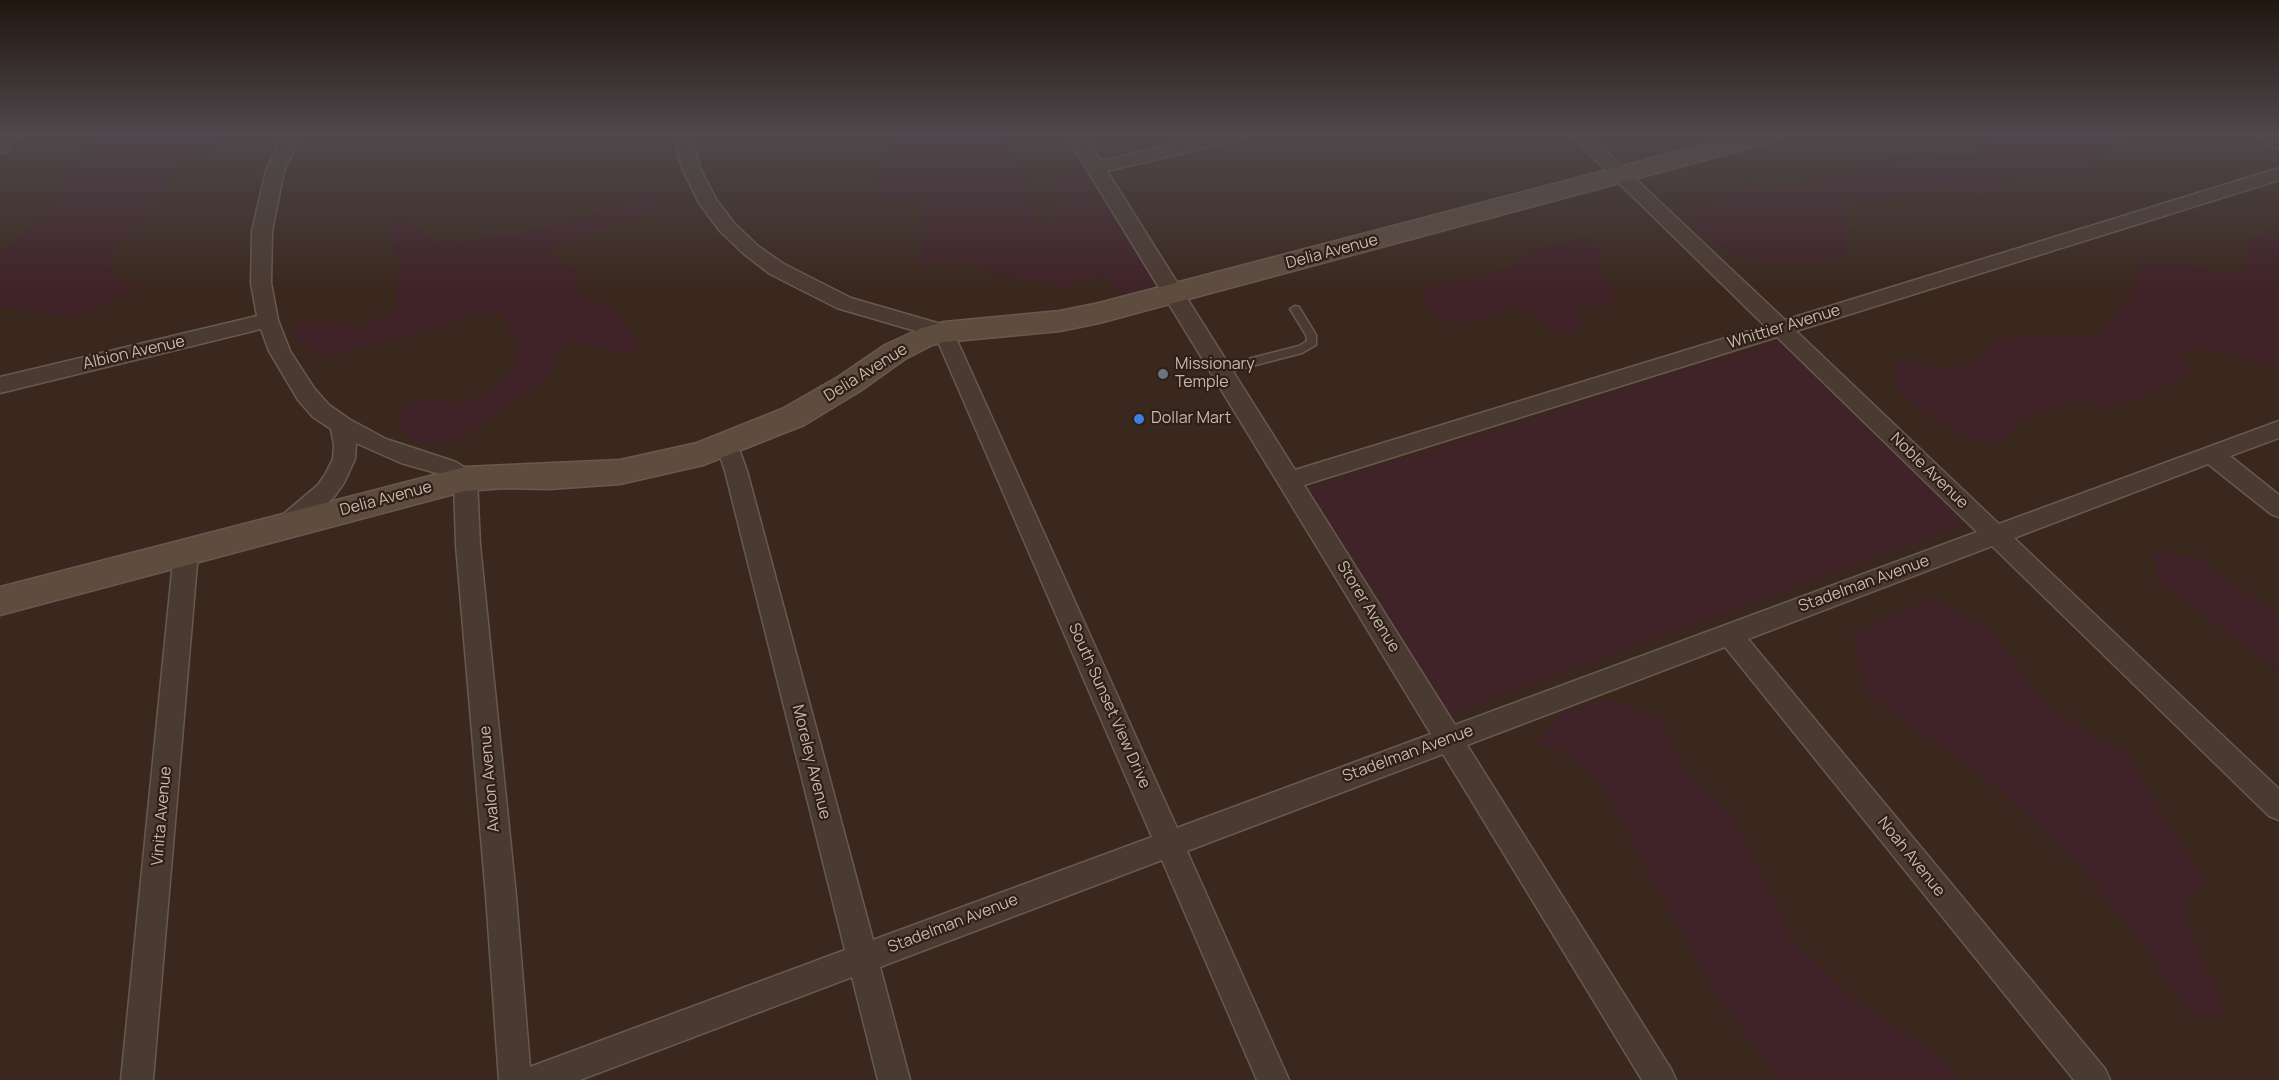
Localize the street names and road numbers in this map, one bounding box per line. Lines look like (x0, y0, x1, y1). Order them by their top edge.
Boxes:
street label: Delia Avenue (1284, 231, 1380, 273)
street label: Whittier Avenue (1725, 301, 1843, 353)
street label: Albion Avenue (81, 332, 187, 374)
street label: Delia Avenue (821, 340, 911, 406)
street label: Noble Avenue (1886, 429, 1972, 513)
street label: Delia Avenue (338, 478, 434, 520)
street label: Stadelman Avenue (1796, 551, 1932, 617)
street label: Storer Avenue (1332, 558, 1404, 656)
street label: South Sunset View Drive (1064, 620, 1154, 792)
street label: Moreley Avenue (788, 703, 834, 821)
street label: Stadelman Avenue (1340, 721, 1476, 787)
street label: Avalon Avenue (476, 725, 504, 833)
street label: Vinita Avenue (148, 766, 176, 866)
street label: Noah Avenue (1873, 813, 1949, 901)
street label: Stadelman Avenue (885, 890, 1021, 958)

